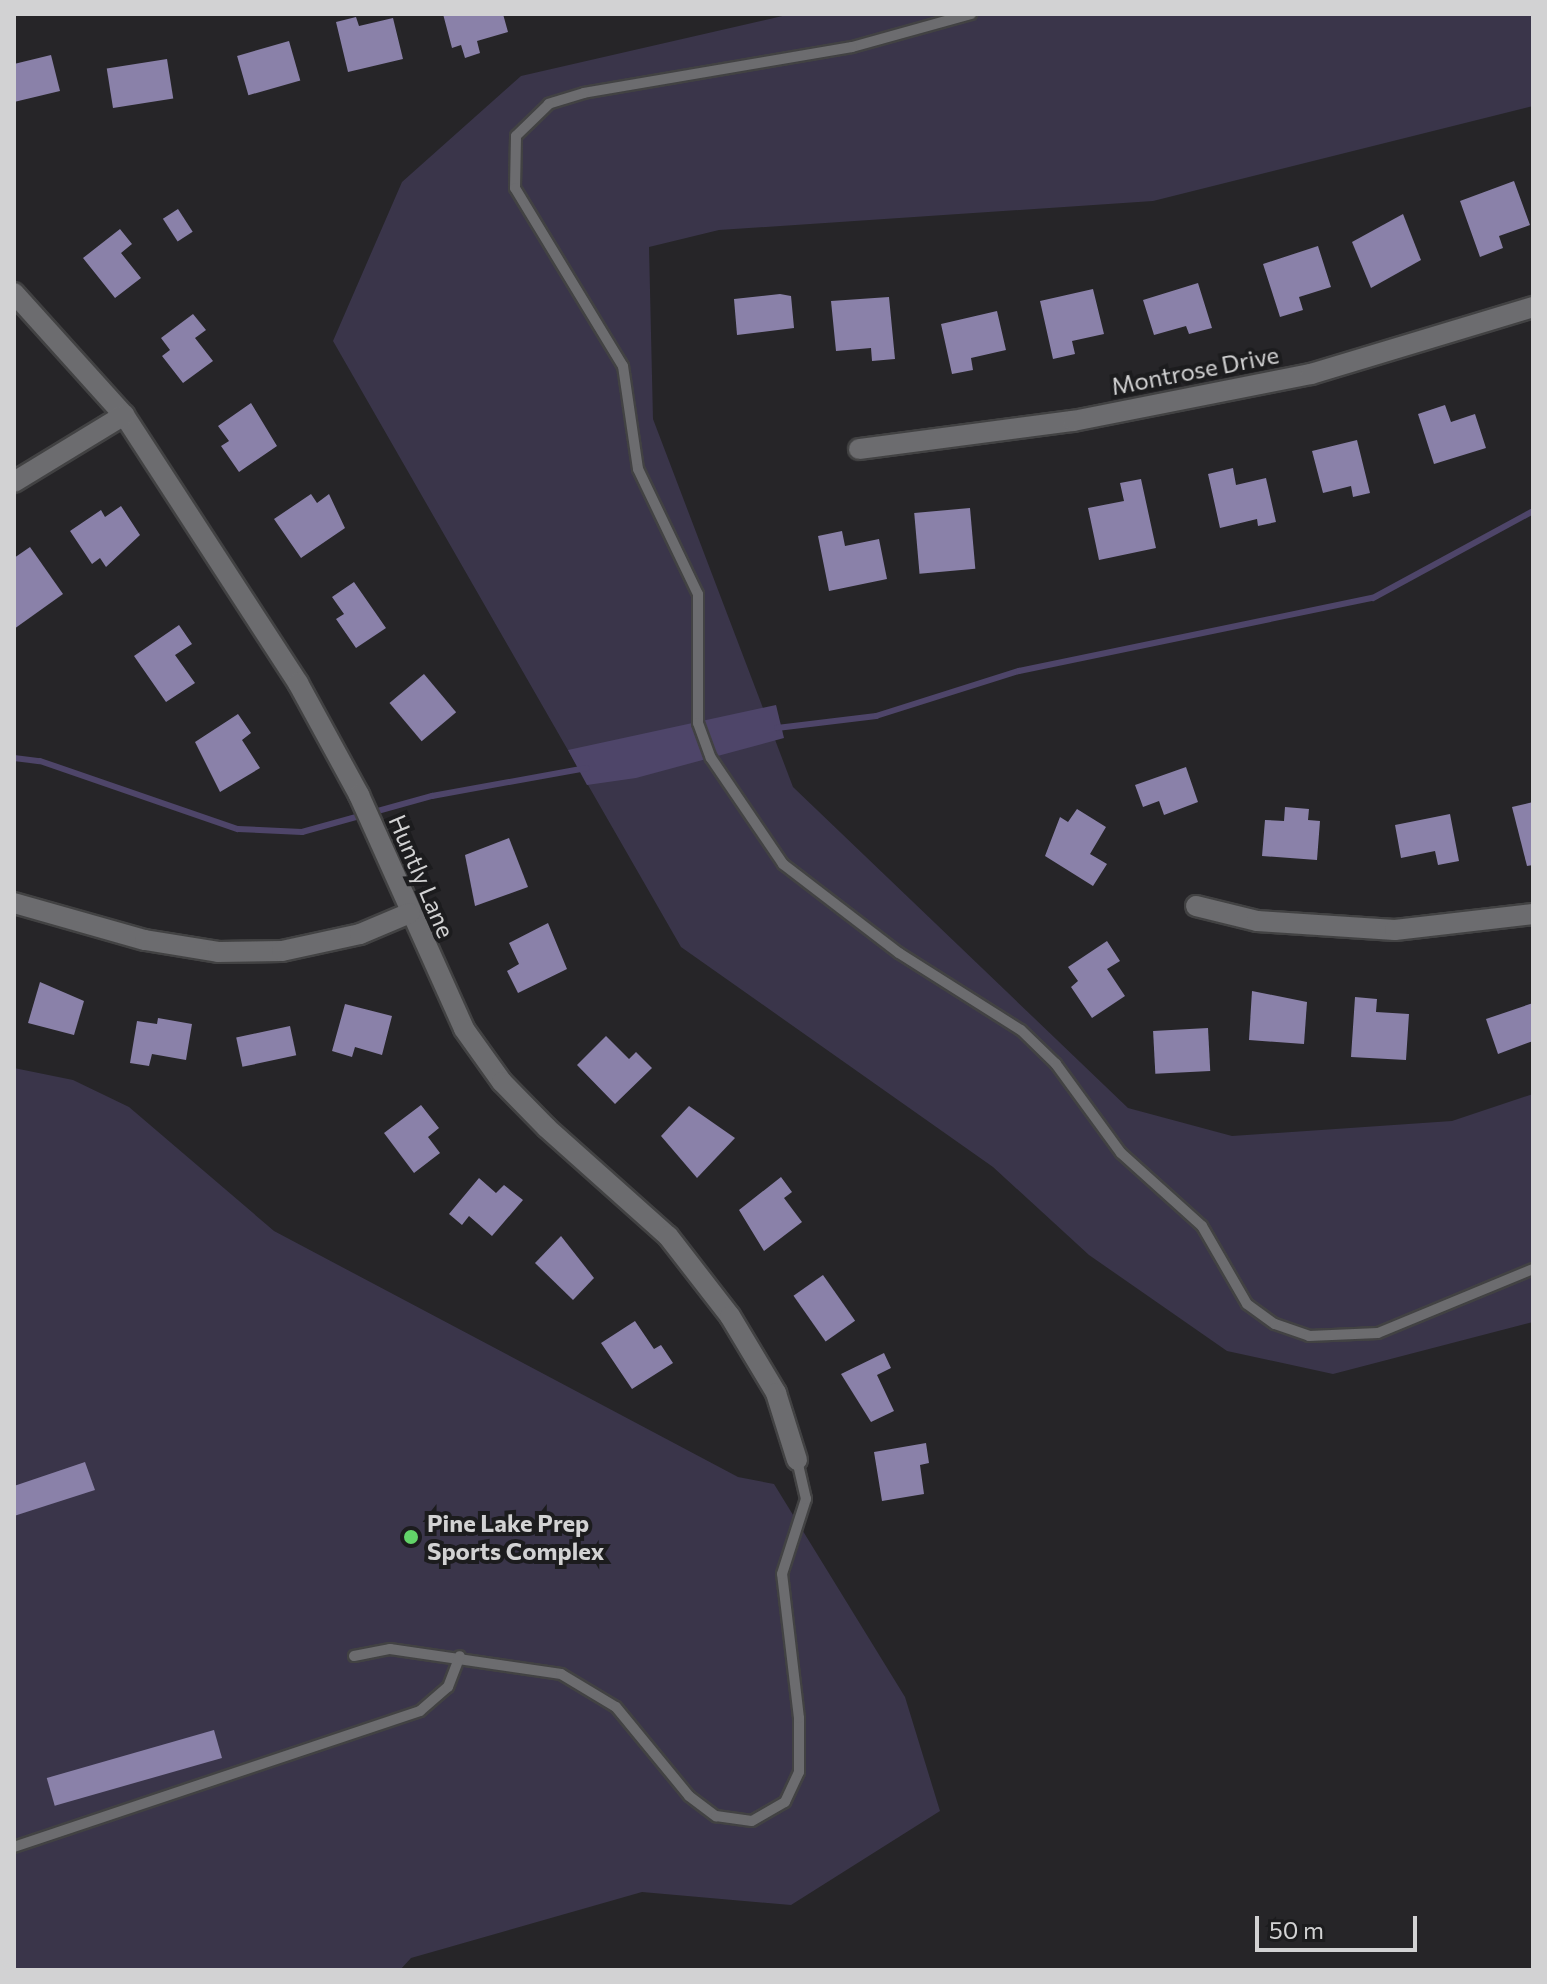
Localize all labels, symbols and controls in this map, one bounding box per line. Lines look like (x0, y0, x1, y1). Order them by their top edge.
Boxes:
street label: Montrose Drive (1109, 340, 1281, 400)
street label: Huntly Lane (383, 810, 461, 942)
place label: Pine Lake Prep Sports Complex (427, 1509, 604, 1565)
marker: Pine Lake Prep Sports Complex (402, 1528, 420, 1546)
scale bar (1259, 1900, 1421, 1950)
text: 50 m (1269, 1915, 1324, 1944)

